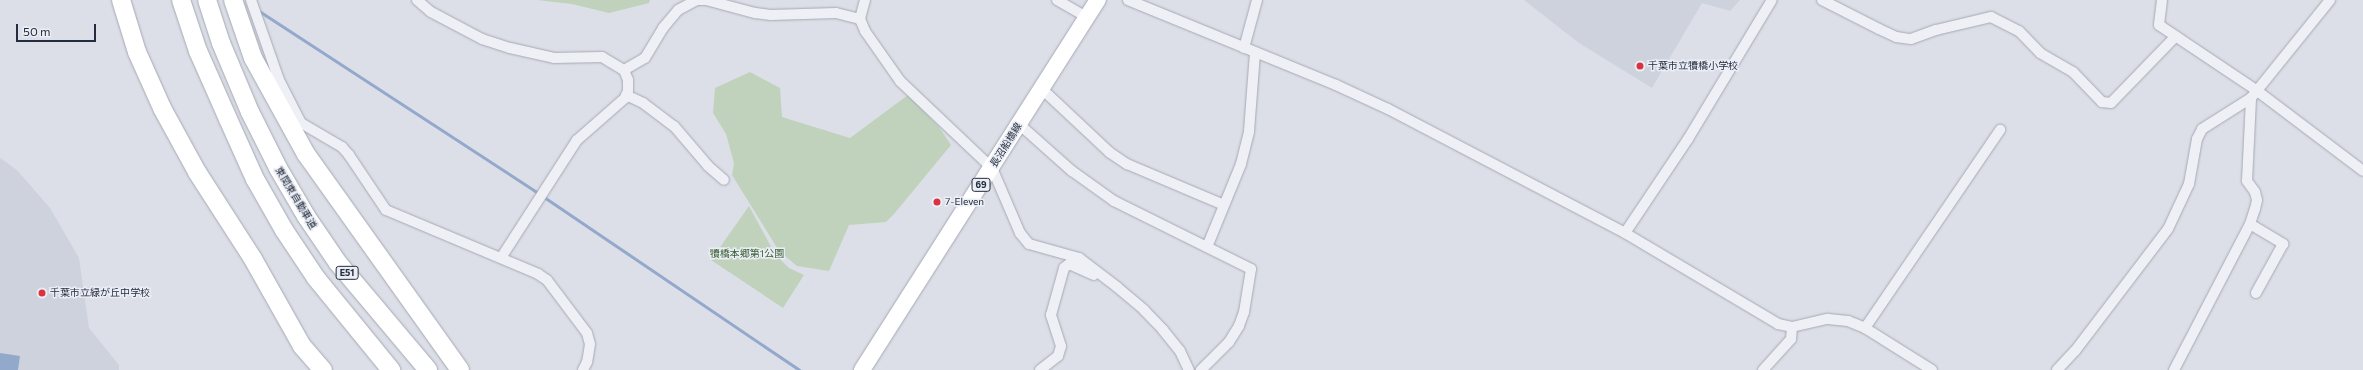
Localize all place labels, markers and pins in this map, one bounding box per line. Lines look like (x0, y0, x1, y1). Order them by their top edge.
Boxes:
place label: 千葉市立犢橋小学校 (1648, 60, 1738, 72)
marker: 千葉市立犢橋小学校 (1635, 61, 1645, 71)
place label: 7-Eleven (945, 196, 984, 208)
marker: 7-Eleven (932, 197, 942, 207)
place label: 千葉市立緑が丘中学校 (50, 287, 150, 299)
marker: 千葉市立緑が丘中学校 (37, 288, 47, 298)

